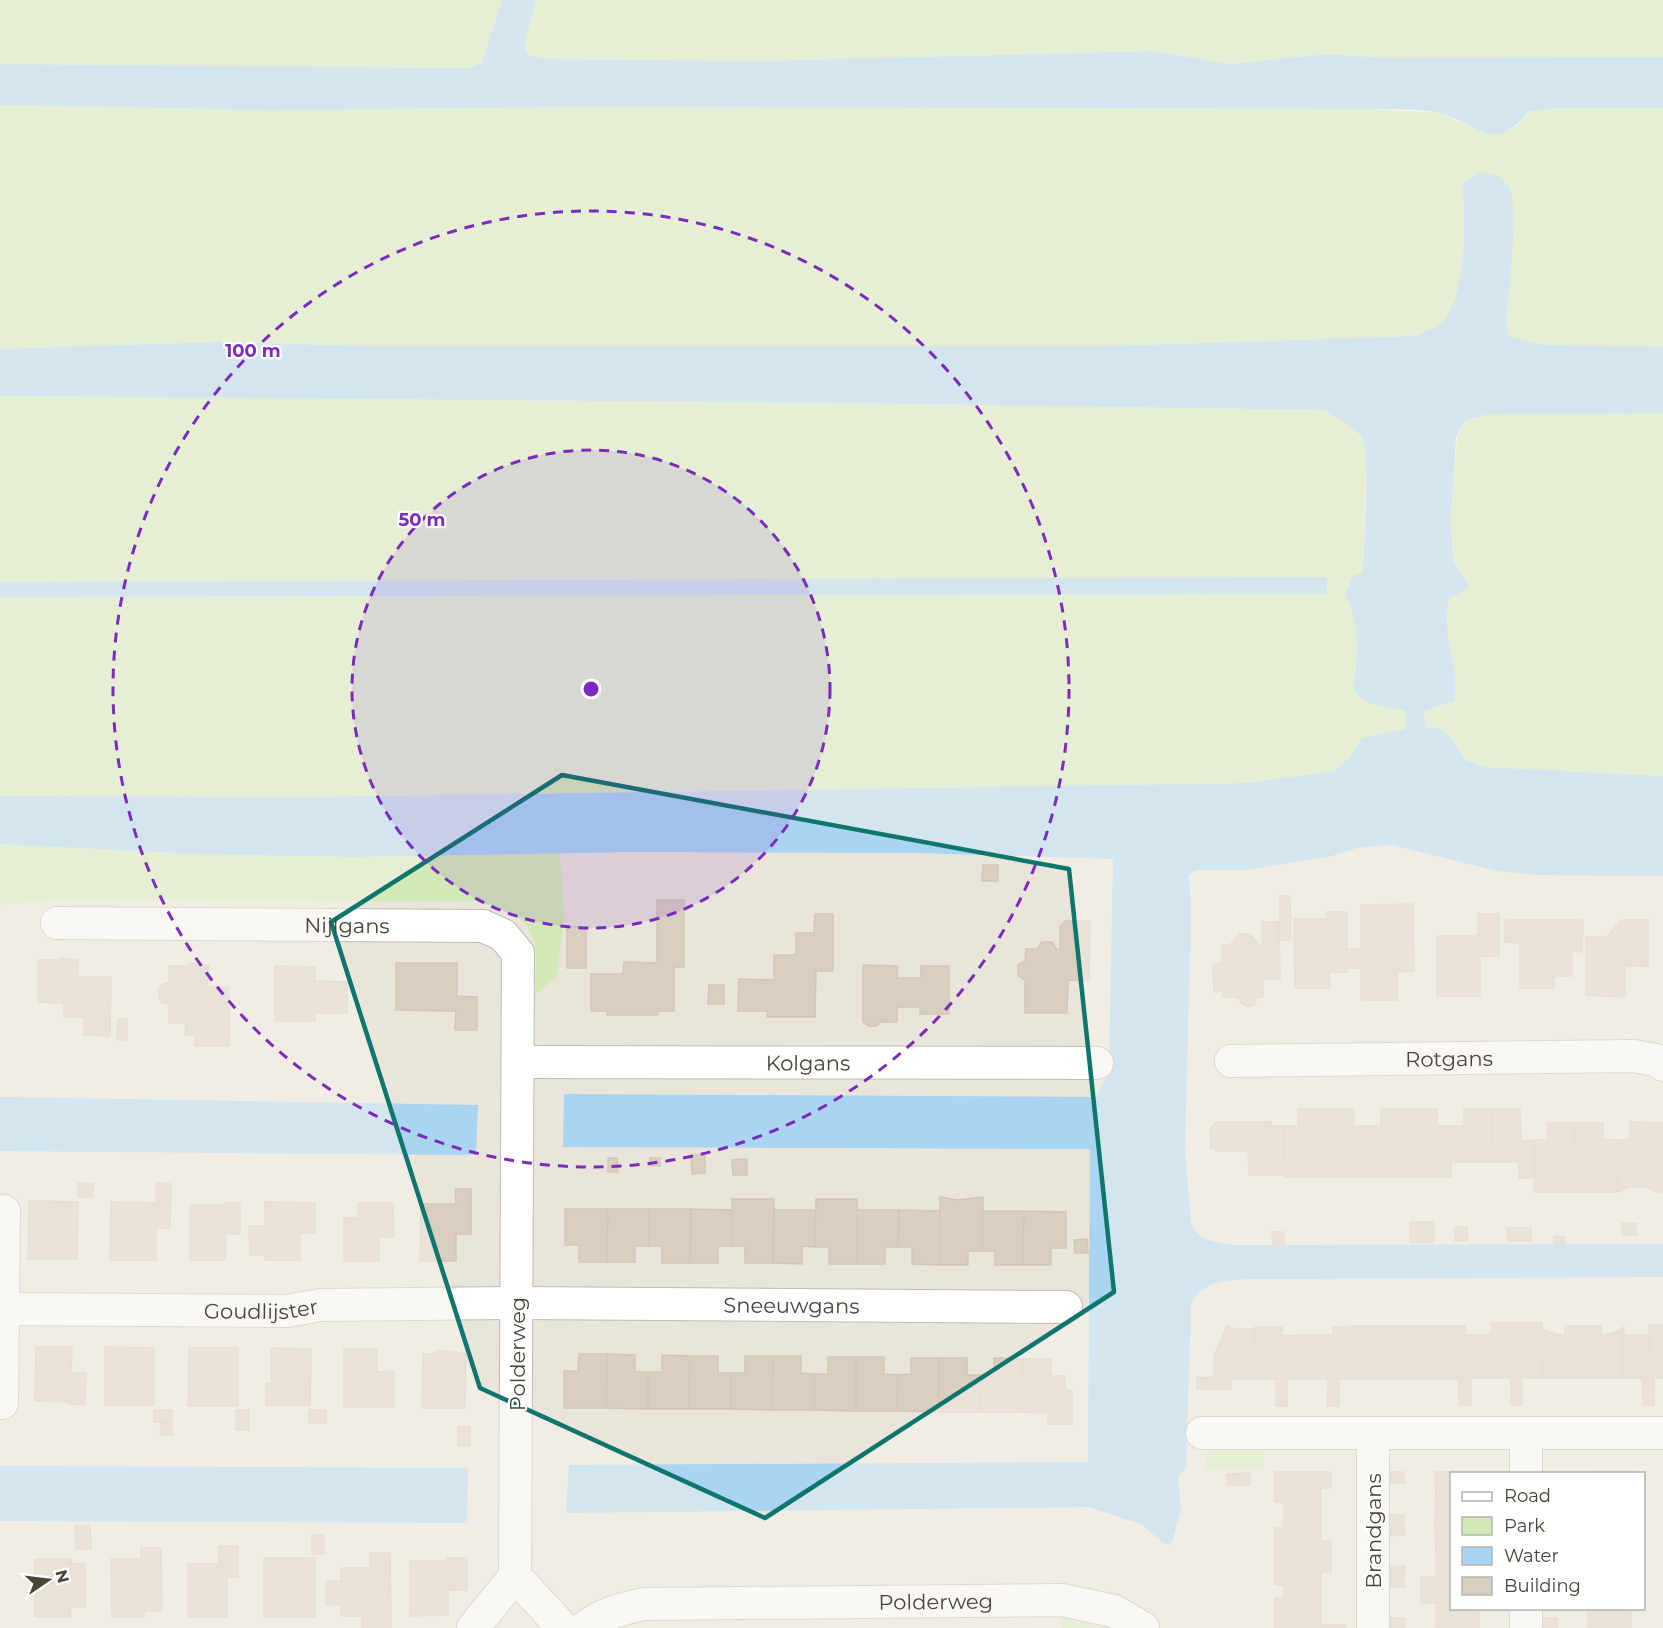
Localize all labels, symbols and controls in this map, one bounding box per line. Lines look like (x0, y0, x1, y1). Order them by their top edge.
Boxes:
text: 100 m (225, 340, 281, 362)
text: 50 m (399, 509, 445, 531)
centre of rings (581, 679, 601, 699)
street label: Nijlgans (304, 912, 390, 938)
street label: Rotgans (1405, 1045, 1493, 1071)
street label: Kolgans (766, 1050, 850, 1075)
street label: Sneeuwgans (723, 1292, 860, 1318)
street label: Goudlijster (204, 1293, 320, 1324)
street label: Polderweg (505, 1297, 530, 1411)
legend (1450, 1472, 1645, 1610)
street label: Brandgans (1361, 1473, 1386, 1589)
text: Road (1504, 1485, 1551, 1507)
text: Park (1504, 1515, 1545, 1537)
text: Water (1504, 1545, 1559, 1567)
north arrow (18, 1550, 78, 1610)
text: N (51, 1568, 73, 1585)
text: Building (1504, 1575, 1581, 1597)
street label: Polderweg (878, 1588, 993, 1614)

